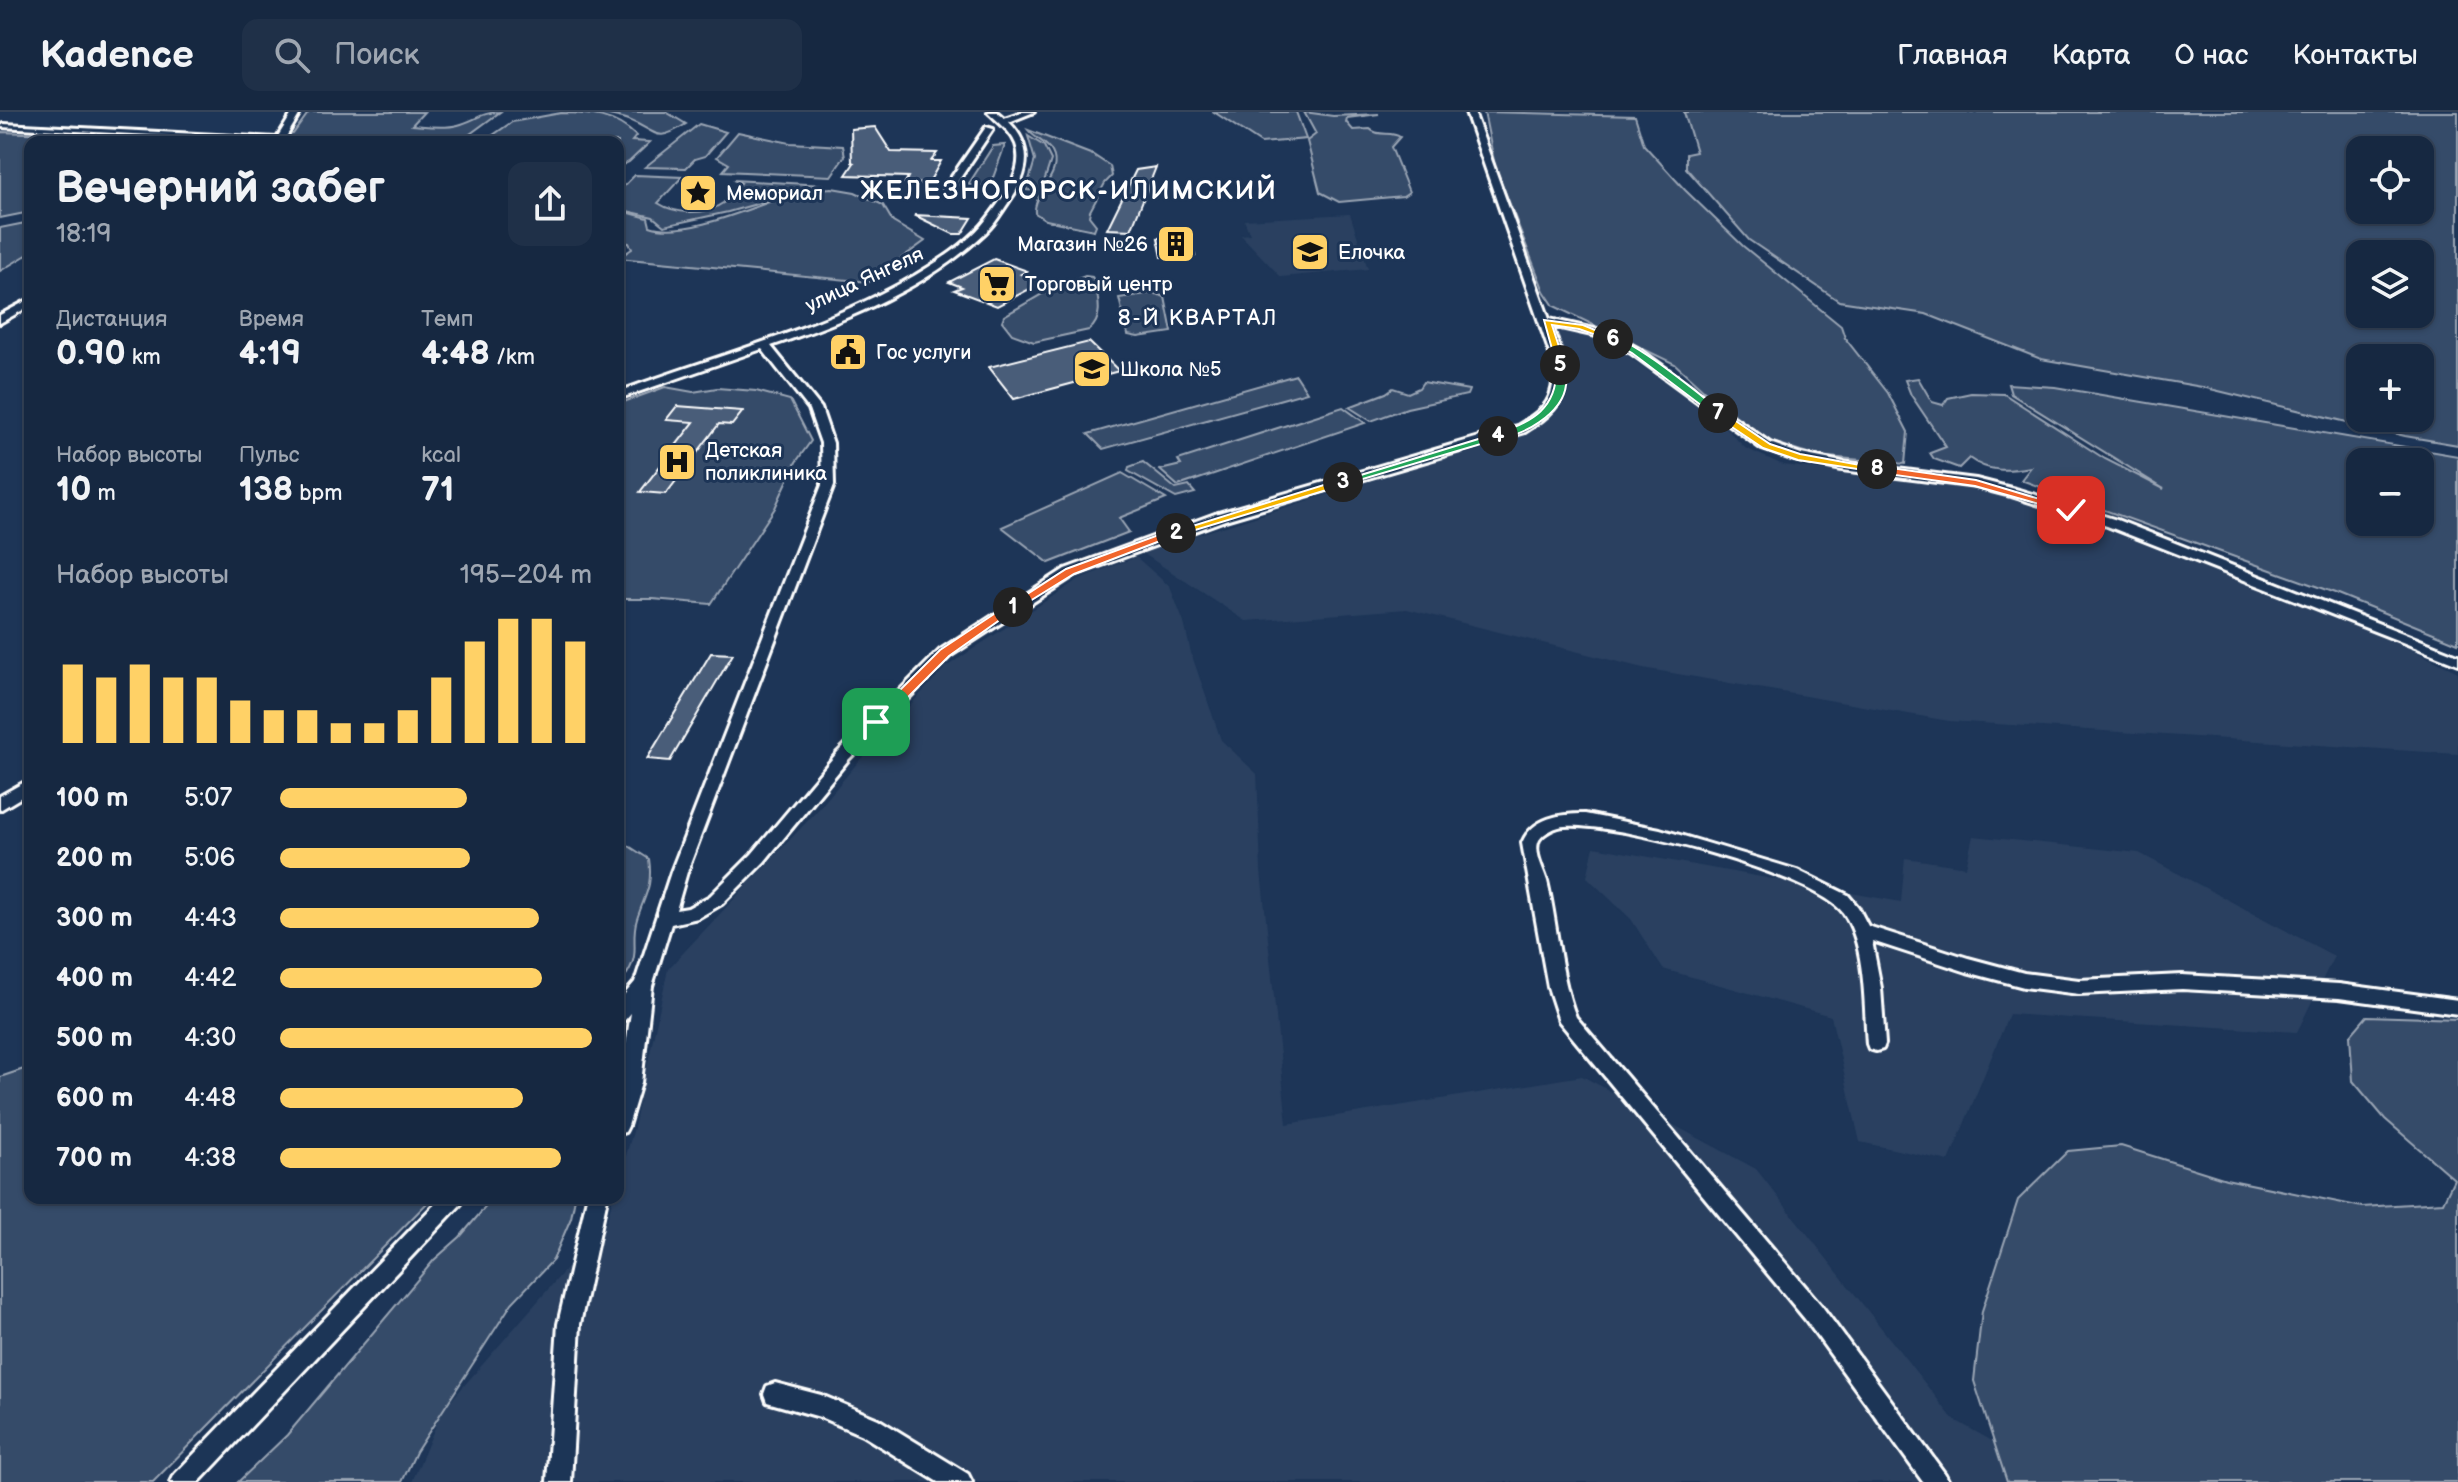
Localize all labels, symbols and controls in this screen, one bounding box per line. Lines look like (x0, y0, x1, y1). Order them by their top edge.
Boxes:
search box (242, 19, 802, 91)
text: Kadence (40, 33, 194, 78)
icon: search (270, 33, 314, 77)
text: Поиск (334, 37, 420, 73)
text: Главная (1897, 39, 2008, 72)
text: Карта (2052, 39, 2131, 72)
text: О нас (2175, 39, 2248, 72)
text: Контакты (2292, 39, 2418, 72)
map controls (2346, 136, 2434, 536)
button: locate (2346, 136, 2434, 224)
text: Вечерний забег (56, 162, 385, 215)
button: share (508, 162, 592, 246)
place icon: Мемориал (677, 172, 719, 214)
district label: ЖЕЛЕЗНОГОРСК-ИЛИМСКИЙ (860, 174, 1278, 207)
place label: Мемориал (726, 182, 823, 206)
text: 18:19 (56, 219, 112, 250)
building icon: Магазин №26 (1155, 223, 1197, 265)
school or university icon: Елочка (1289, 231, 1331, 273)
place label: Магазин №26 (1017, 233, 1148, 257)
button: layers (2346, 240, 2434, 328)
place label: Елочка (1338, 241, 1405, 265)
street label: улица Янгеля (802, 242, 927, 318)
supermarket icon: Торговый центр (976, 263, 1018, 305)
place label: Торговый центр (1025, 273, 1173, 297)
district label: 8-Й КВАРТАЛ (1118, 305, 1278, 332)
text: Дистанция (56, 306, 167, 333)
text: Время (239, 306, 304, 333)
text: Темп (421, 306, 474, 333)
pin: 6 (1593, 319, 1633, 359)
text: 6 (1606, 325, 1620, 352)
public building icon: Гос услуги (827, 331, 869, 373)
text: 0.90 (56, 333, 126, 374)
text: 4:19 (239, 333, 301, 374)
text: 4:48 (421, 333, 490, 374)
place label: Гос услуги (876, 341, 971, 365)
text: km (126, 344, 161, 371)
text: /km (490, 344, 535, 371)
button: + (2346, 344, 2434, 432)
pin: 5 (1540, 345, 1580, 385)
school or university icon: Школа №5 (1071, 348, 1113, 390)
text: 5 (1554, 351, 1566, 378)
place label: Школа №5 (1120, 358, 1221, 382)
pin: 7 (1698, 393, 1738, 433)
text: 7 (1712, 399, 1724, 426)
pin: 4 (1478, 416, 1518, 456)
text: 4 (1492, 422, 1504, 449)
place label: Детская поликлиника (705, 439, 827, 486)
hospital icon: Детская поликлиника (656, 441, 698, 483)
text: Набор высоты (56, 442, 202, 469)
text: Пульс (239, 442, 299, 469)
text: kcal (421, 442, 461, 469)
button: − (2346, 448, 2434, 536)
pin: 8 (1857, 449, 1897, 489)
text: 8 (1870, 455, 1884, 482)
pin: 3 (1323, 462, 1363, 502)
text: 3 (1337, 468, 1349, 495)
text: 10 (56, 469, 92, 510)
text: 138 (239, 469, 293, 510)
text: 71 (421, 469, 454, 510)
pin (2037, 476, 2105, 544)
text: m (92, 480, 116, 507)
text: bpm (293, 480, 343, 507)
icon: check (2049, 488, 2093, 532)
pin: 2 (1156, 513, 1196, 553)
text: 2 (1169, 519, 1183, 546)
text: Набор высоты (56, 560, 229, 591)
text: 195–204 m (460, 560, 592, 591)
pin: 1 (993, 587, 1033, 627)
text: 1 (1008, 593, 1018, 620)
pin (842, 688, 910, 756)
icon: arrive (854, 700, 898, 744)
text: 100 m (56, 783, 129, 814)
text: 5:07 (184, 783, 232, 814)
text: 200 m (56, 843, 133, 874)
text: 5:06 (184, 843, 235, 874)
text: 300 m (56, 903, 133, 934)
text: 4:43 (184, 903, 237, 934)
text: 400 m (56, 963, 133, 994)
text: 4:42 (184, 963, 236, 994)
text: 500 m (56, 1023, 133, 1054)
text: 4:30 (184, 1023, 236, 1054)
text: 600 m (56, 1083, 133, 1114)
text: 4:48 (184, 1083, 236, 1114)
text: 700 m (56, 1143, 132, 1174)
text: 4:38 (184, 1143, 236, 1174)

